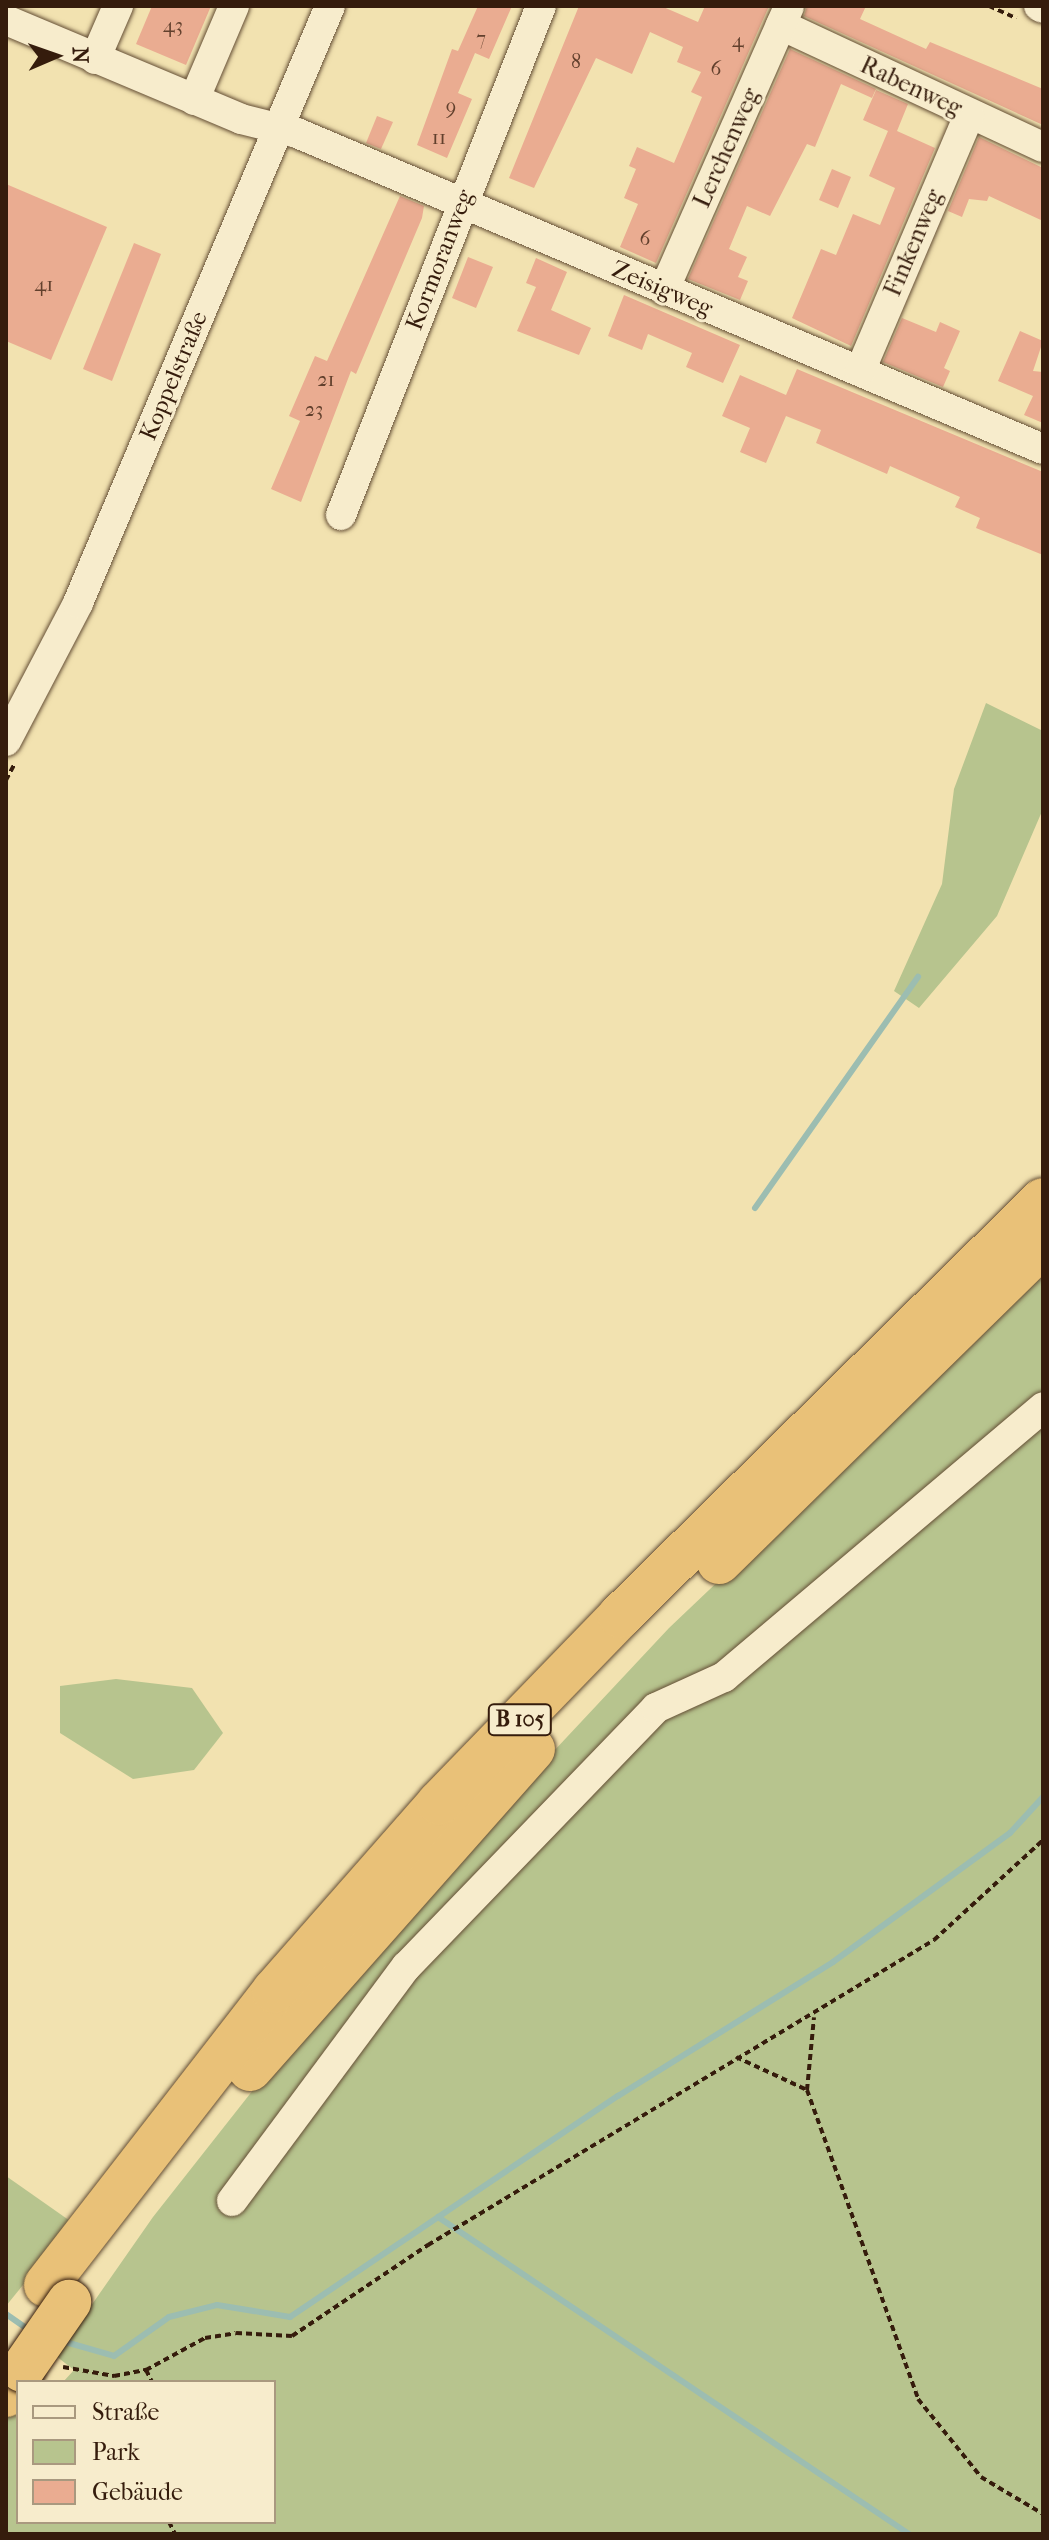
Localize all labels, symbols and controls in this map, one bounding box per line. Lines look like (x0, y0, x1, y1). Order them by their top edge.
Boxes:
house number: 43 (163, 13, 183, 37)
north arrow (16, 16, 96, 96)
house number: 7 (476, 26, 486, 50)
house number: 4 (732, 28, 744, 52)
text: N (67, 46, 93, 64)
house number: 8 (571, 49, 581, 73)
street label: Rabenweg (856, 51, 966, 123)
house number: 6 (711, 56, 721, 80)
street label: Lerchenweg (688, 84, 766, 212)
house number: 9 (446, 95, 456, 119)
house number: 11 (432, 125, 446, 149)
street label: Finkenweg (879, 185, 949, 301)
street label: Kormoranweg (400, 186, 480, 334)
house number: 6 (640, 226, 650, 250)
street label: Zeisigweg (607, 255, 717, 323)
house number: 41 (35, 272, 53, 296)
street label: Koppelstraße (134, 307, 214, 445)
house number: 21 (317, 367, 335, 391)
house number: 23 (305, 397, 323, 421)
road number: B 105 (486, 1702, 554, 1738)
legend (16, 2380, 276, 2524)
text: Straße (92, 2398, 159, 2426)
text: Park (92, 2438, 140, 2466)
text: Gebäude (92, 2478, 183, 2506)

